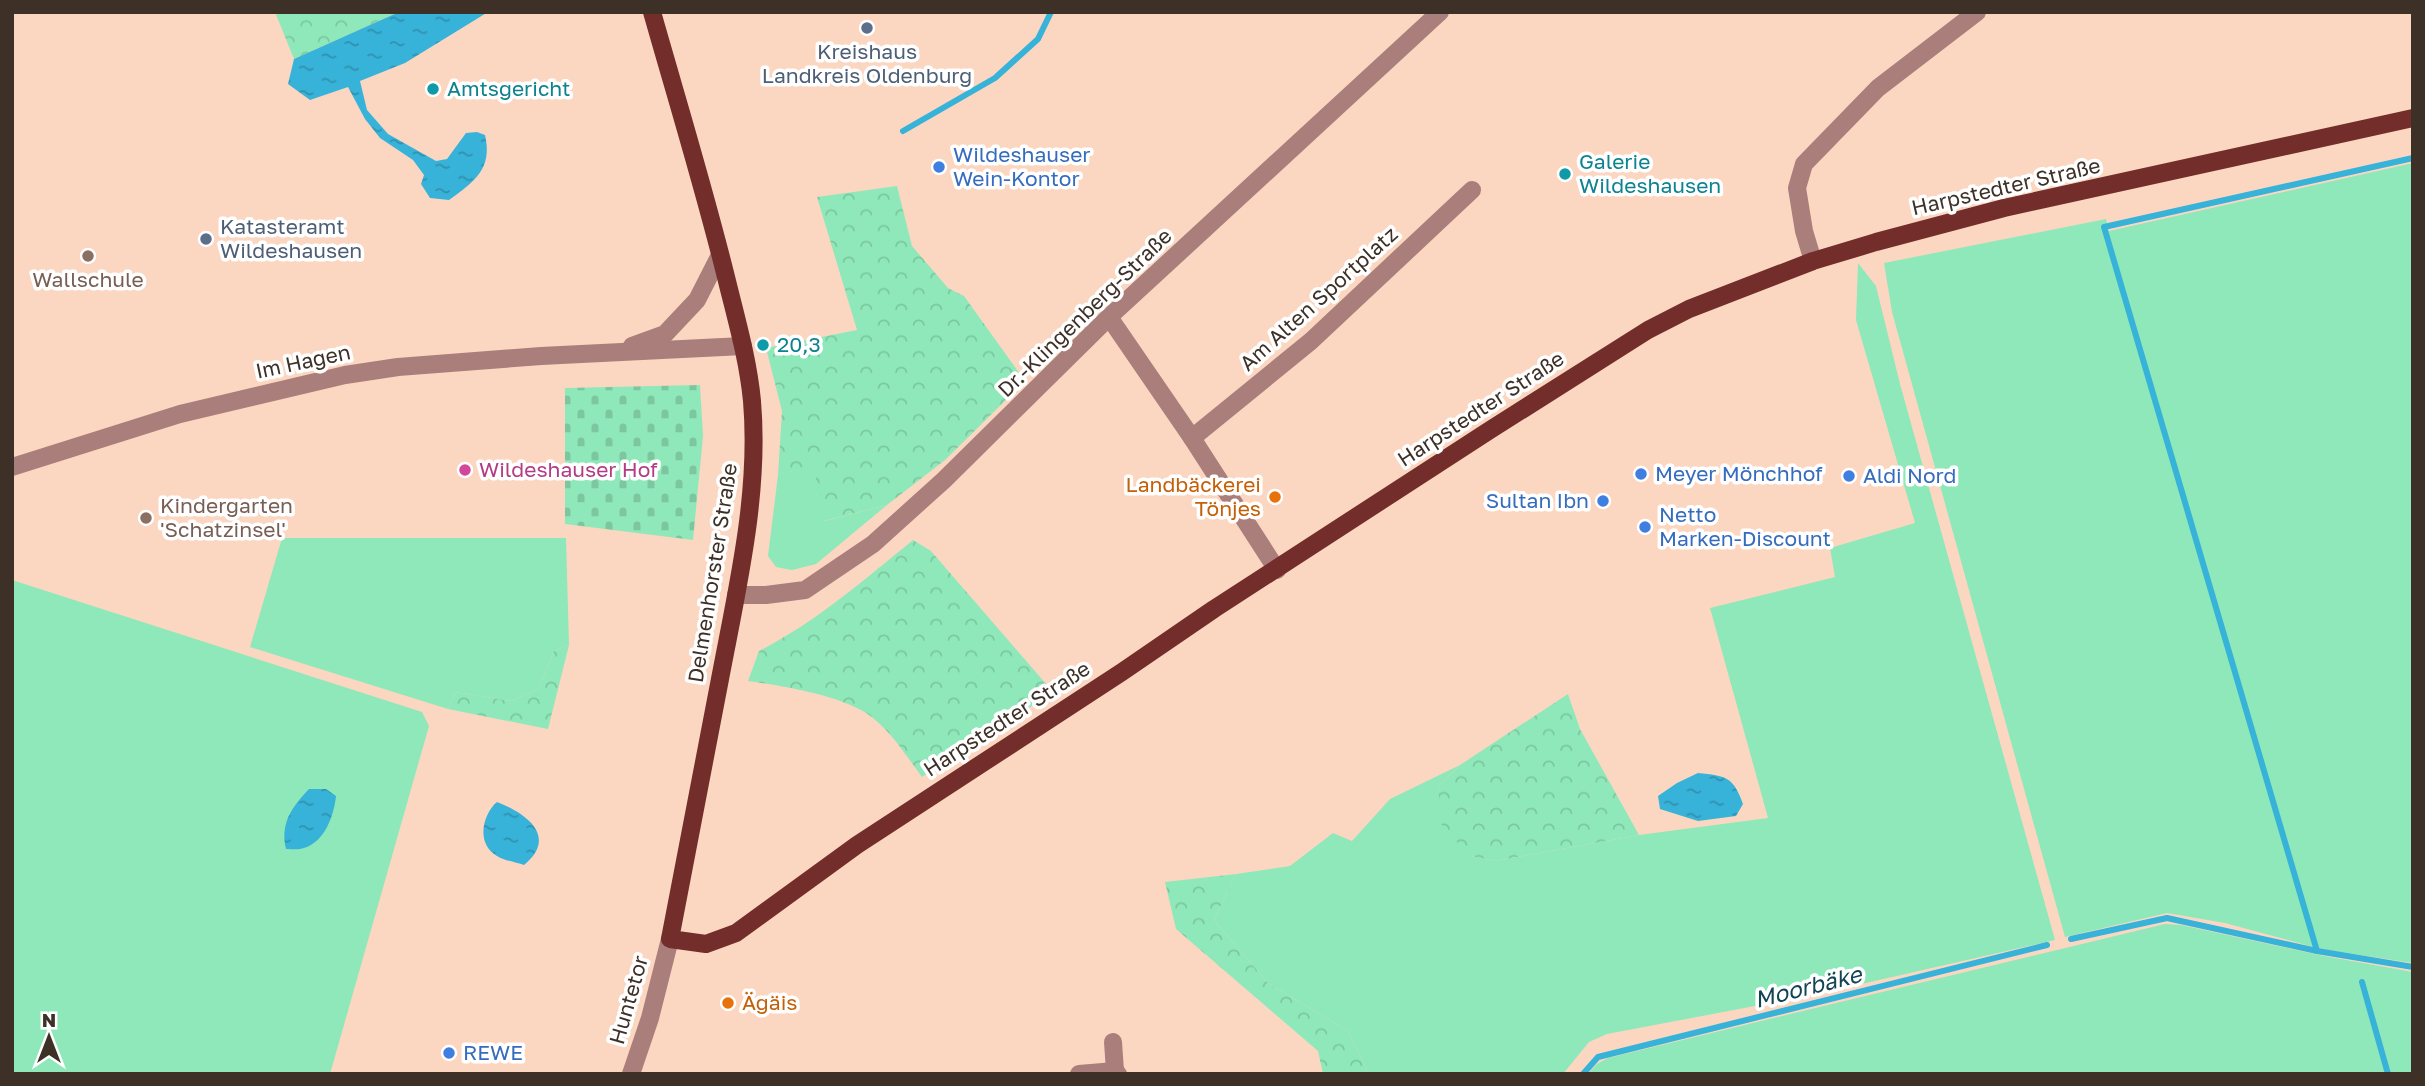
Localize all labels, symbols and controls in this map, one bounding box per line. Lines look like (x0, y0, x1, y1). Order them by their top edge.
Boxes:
marker: Kreishaus Landkreis Oldenburg (859, 20, 875, 36)
place label: Kreishaus Landkreis Oldenburg (762, 38, 972, 88)
place label: Amtsgericht (447, 75, 570, 101)
marker: Amtsgericht (425, 81, 441, 97)
place label: Wildeshauser Wein-Kontor (953, 141, 1091, 191)
place label: Galerie Wildeshausen (1579, 148, 1721, 198)
street label: Harpstedter Straße (1909, 152, 2103, 220)
marker: Wildeshauser Wein-Kontor (931, 159, 947, 175)
marker: Galerie Wildeshausen (1557, 166, 1573, 182)
place label: Katasteramt Wildeshausen (220, 213, 362, 263)
street label: Am Alten Sportplatz (1234, 221, 1403, 376)
street label: Dr.-Klingenberg-Straße (992, 222, 1177, 402)
marker: Katasteramt Wildeshausen (198, 231, 214, 247)
marker: Wallschule (80, 248, 96, 264)
place label: Wallschule (32, 266, 144, 292)
place label: 20,3 (777, 331, 821, 357)
marker: 20,3 (755, 337, 771, 353)
street label: Im Hagen (253, 338, 353, 384)
street label: Harpstedter Straße (1392, 345, 1569, 472)
place label: Wildeshauser Hof (479, 456, 658, 482)
place label: Meyer Mönchhof (1655, 460, 1823, 486)
street label: Delmenhorster Straße (682, 461, 742, 684)
marker: Wildeshauser Hof (457, 462, 473, 478)
place label: Aldi Nord (1863, 462, 1956, 488)
marker: Meyer Mönchhof (1633, 466, 1649, 482)
marker: Aldi Nord (1841, 468, 1857, 484)
place label: Landbäckerei Tönjes (1125, 471, 1261, 521)
place label: Sultan Ibn (1486, 487, 1589, 513)
marker: Landbäckerei Tönjes (1267, 489, 1283, 505)
place label: Kindergarten 'Schatzinsel' (160, 492, 293, 542)
marker: Sultan Ibn (1595, 493, 1611, 509)
place label: Netto Marken-Discount (1659, 501, 1831, 551)
marker: Kindergarten 'Schatzinsel' (138, 510, 154, 526)
marker: Netto Marken-Discount (1637, 519, 1653, 535)
street label: Harpstedter Straße (918, 655, 1095, 782)
street label: Huntetor (603, 952, 653, 1047)
water label: Moorbäke (1751, 959, 1866, 1013)
place label: Ägäis (742, 989, 797, 1015)
marker: Ägäis (720, 995, 736, 1011)
north arrow (14, 1002, 84, 1072)
text: N (42, 1008, 56, 1031)
place label: REWE (463, 1039, 523, 1065)
marker: REWE (441, 1045, 457, 1061)

